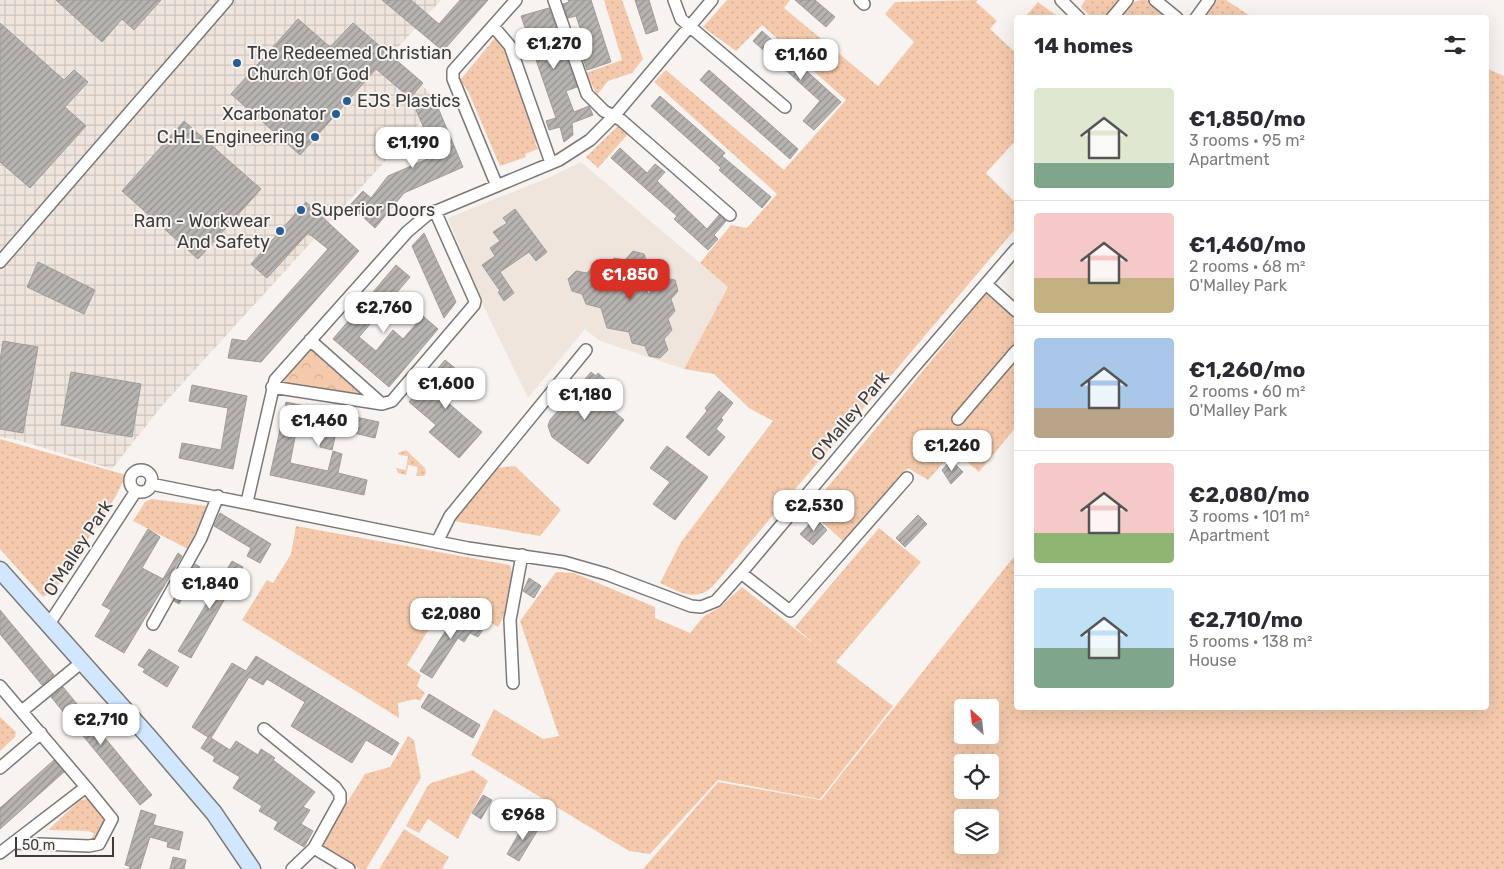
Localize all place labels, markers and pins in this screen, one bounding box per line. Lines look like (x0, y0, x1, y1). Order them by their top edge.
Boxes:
pin: €1,270 (513, 28, 595, 70)
pin: €1,160 (760, 38, 842, 81)
place label: The Redeemed Christian Church Of God (247, 42, 452, 85)
marker: The Redeemed Christian Church Of God (231, 57, 243, 69)
place label: EJS Plastics (357, 90, 460, 112)
marker: EJS Plastics (341, 95, 353, 107)
place label: Xcarbonator (222, 103, 326, 125)
marker: Xcarbonator (330, 108, 342, 120)
place label: C.H.L Engineering (157, 126, 305, 148)
pin: €1,190 (372, 126, 454, 169)
marker: C.H.L Engineering (309, 131, 321, 143)
place label: Superior Doors (311, 199, 435, 221)
marker: Superior Doors (295, 204, 307, 216)
place label: Ram - Workwear And Safety (133, 210, 270, 253)
marker: Ram - Workwear And Safety (274, 225, 286, 237)
pin: €1,850 (589, 258, 671, 301)
pin: €2,760 (343, 292, 425, 334)
pin: €1,600 (405, 368, 487, 410)
pin: €1,180 (544, 378, 626, 421)
pin: €1,460 (278, 404, 360, 447)
pin: €1,260 (911, 430, 993, 472)
pin: €2,530 (773, 490, 855, 532)
pin: €1,840 (169, 568, 251, 610)
pin: €2,080 (410, 598, 492, 640)
pin: €2,710 (60, 704, 142, 746)
pin: €968 (493, 798, 553, 841)

